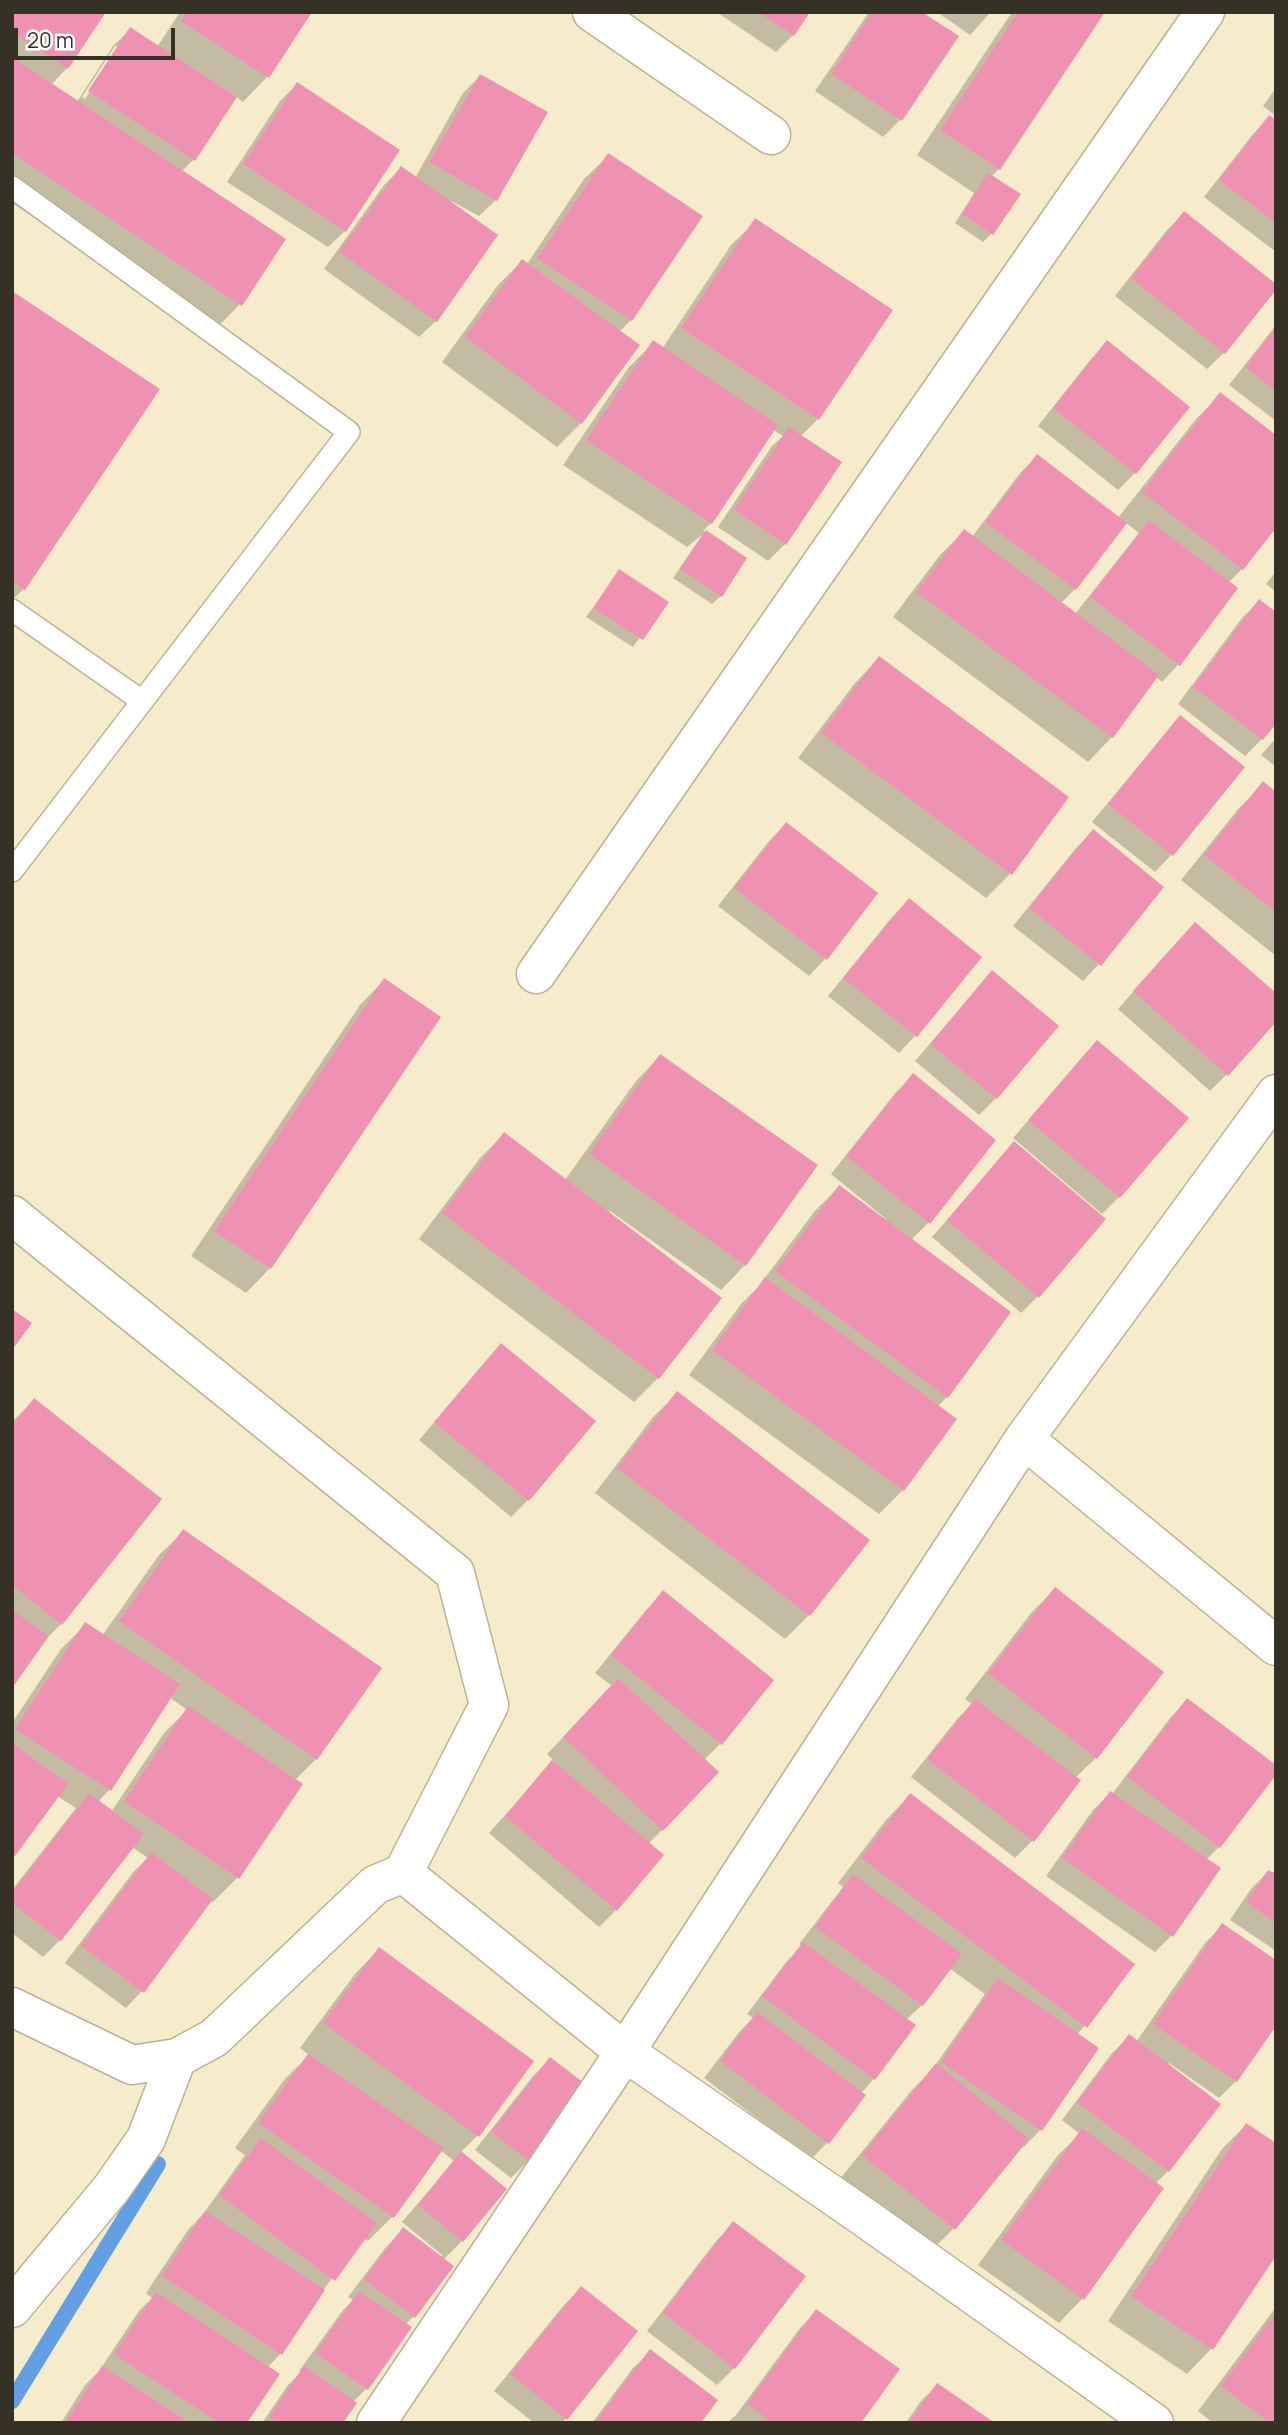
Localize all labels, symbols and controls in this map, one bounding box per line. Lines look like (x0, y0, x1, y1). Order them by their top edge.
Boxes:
scale bar (18, 14, 178, 58)
text: 20 m (27, 26, 74, 54)

